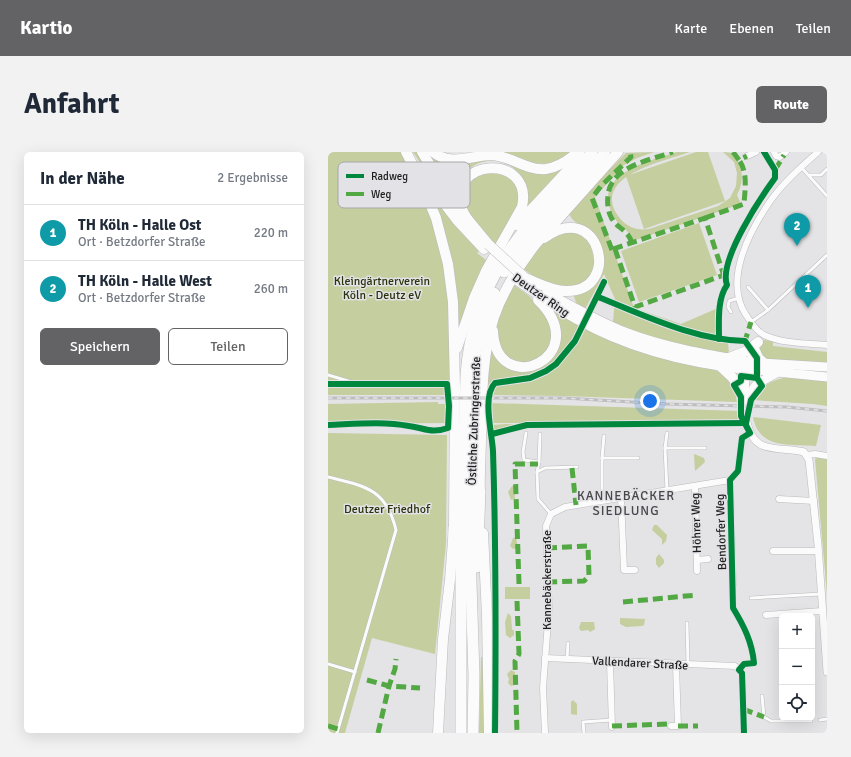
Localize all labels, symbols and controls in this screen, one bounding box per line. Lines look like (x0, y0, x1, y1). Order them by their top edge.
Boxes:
text: Kartio (20, 16, 73, 40)
text: Karte (675, 20, 707, 37)
text: Ebenen (729, 20, 774, 37)
text: Teilen (796, 20, 831, 37)
button: Route (756, 86, 827, 123)
text: Anfahrt (24, 87, 120, 121)
legend (338, 162, 470, 208)
text: In der Nähe (40, 168, 125, 189)
text: 2 Ergebnisse (217, 170, 288, 186)
text: Radweg (371, 170, 408, 183)
text: Weg (371, 188, 391, 201)
pin: 2 (784, 213, 810, 246)
text: TH Köln - Halle Ost (78, 216, 201, 234)
text: 1 (49, 225, 57, 241)
text: 220 m (254, 225, 288, 241)
text: Ort · Betzdorfer Straße (78, 234, 206, 250)
street label: Deutzer Ring (509, 270, 572, 321)
text: TH Köln - Halle West (78, 272, 212, 290)
park label: Kleingärtnerverein Köln - Deutz eV (334, 274, 430, 303)
pin: 1 (795, 275, 821, 308)
text: 2 (49, 281, 57, 297)
text: 260 m (254, 281, 288, 297)
text: Ort · Betzdorfer Straße (78, 290, 206, 306)
button: Speichern (40, 328, 160, 365)
button: Teilen (168, 328, 288, 365)
street label: Östliche Zubringerstraße (465, 356, 484, 486)
your location (640, 391, 660, 411)
district label: KANNEBÄCKER SIEDLUNG (577, 487, 675, 519)
street label: Höhrer Weg (688, 493, 705, 553)
street label: Bendorfer Weg (713, 494, 730, 570)
park label: Deutzer Friedhof (344, 502, 431, 517)
street label: Kannebäckerstraße (540, 530, 555, 630)
map controls (779, 613, 815, 721)
button: + (779, 613, 815, 649)
button: − (779, 649, 815, 685)
street label: Vallendarer Straße (591, 653, 688, 674)
button: locate (779, 685, 815, 721)

